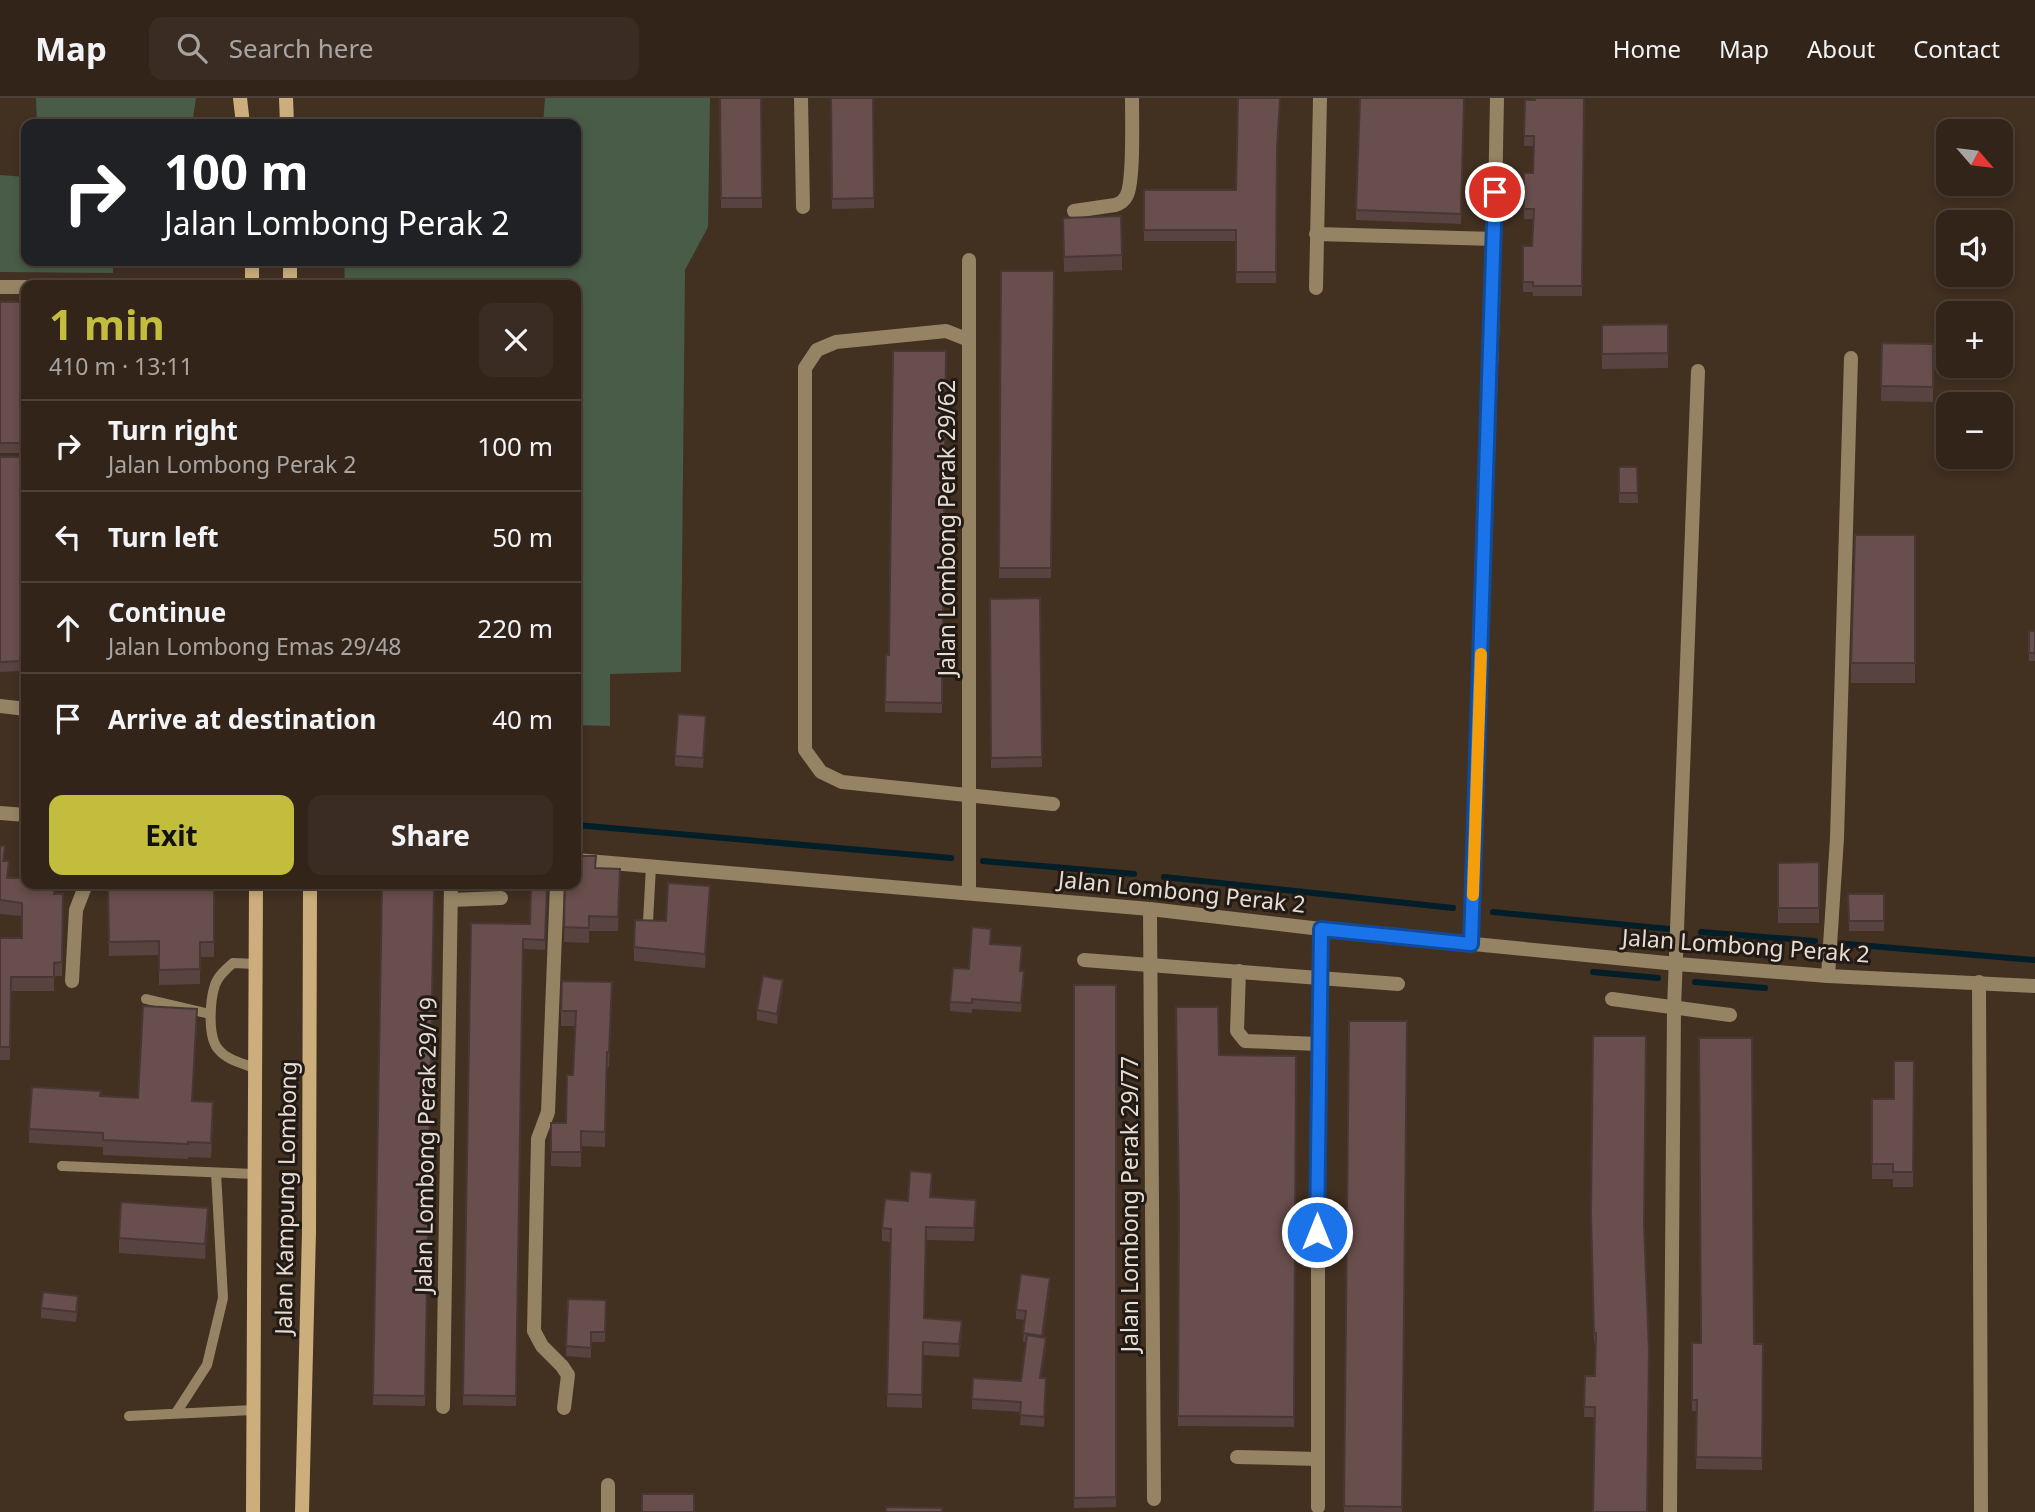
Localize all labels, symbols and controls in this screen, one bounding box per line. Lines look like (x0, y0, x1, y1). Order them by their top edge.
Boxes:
search box (149, 17, 639, 80)
text: Map (35, 26, 107, 71)
icon: search (173, 29, 211, 67)
text: Search here (229, 30, 373, 66)
text: Home (1613, 32, 1681, 65)
text: Map (1719, 32, 1769, 65)
text: About (1807, 32, 1875, 65)
text: Contact (1913, 32, 2000, 65)
north arrow (1936, 119, 2012, 196)
map controls (1936, 119, 2013, 469)
text: 100 m (164, 138, 309, 204)
icon: right (49, 147, 140, 238)
pin (1465, 162, 1525, 222)
icon: arrive (1476, 173, 1514, 211)
text: Jalan Lombong Perak 2 (164, 201, 510, 244)
button: sound (1936, 210, 2013, 287)
text: 1 min (49, 295, 165, 352)
button: + (1936, 301, 2013, 378)
button: close (479, 303, 553, 377)
text: 410 m · 13:11 (49, 350, 193, 382)
street label: Jalan Lombong Perak 29/62 (930, 380, 962, 678)
button: − (1936, 392, 2013, 469)
text: Turn right (108, 412, 238, 448)
icon: right (49, 427, 87, 465)
text: 100 m (477, 428, 553, 464)
text: Jalan Lombong Perak 2 (108, 448, 356, 480)
icon: left (49, 518, 87, 556)
text: Turn left (108, 519, 219, 555)
text: 50 m (492, 519, 553, 555)
text: Continue (108, 594, 226, 630)
icon: ahead (49, 609, 87, 647)
text: 220 m (477, 610, 553, 646)
text: Jalan Lombong Emas 29/48 (108, 630, 401, 662)
icon: arrive (49, 700, 87, 738)
text: Arrive at destination (108, 701, 377, 737)
text: 40 m (492, 701, 553, 737)
button: Exit (49, 795, 294, 875)
button: Share (308, 795, 553, 875)
street label: Jalan Lombong Perak 2 (1055, 862, 1307, 920)
street label: Jalan Lombong Perak 2 (1619, 920, 1871, 970)
street label: Jalan Lombong Perak 29/19 (406, 997, 444, 1295)
street label: Jalan Lombong Perak 29/77 (1113, 1056, 1145, 1354)
street label: Jalan Kampung Lombong (267, 1061, 303, 1337)
position arrow (1280, 1195, 1354, 1269)

